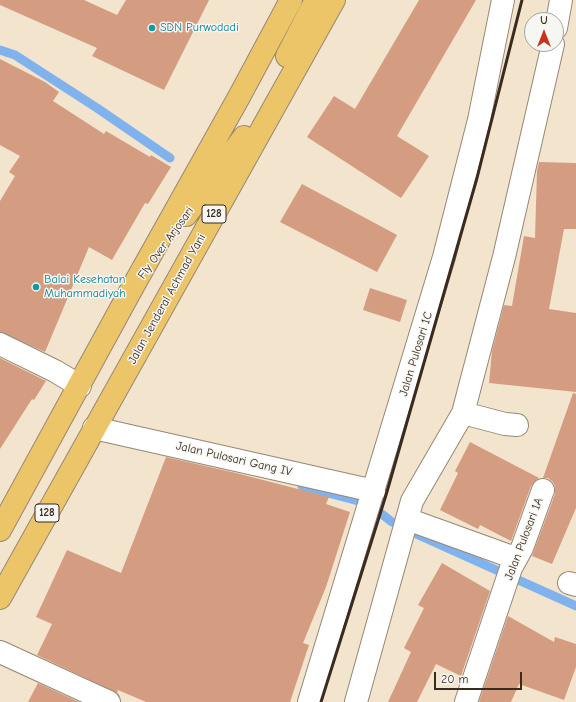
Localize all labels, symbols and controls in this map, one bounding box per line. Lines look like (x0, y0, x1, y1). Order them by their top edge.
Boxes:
north arrow (524, 12, 564, 52)
text: U (540, 14, 548, 27)
place label: SDN Purwodadi (160, 21, 239, 35)
marker: SDN Purwodadi (147, 23, 157, 33)
street label: Fly Over Arjosari (135, 204, 197, 282)
road number: 128 (202, 205, 226, 223)
street label: Jalan Jenderal Achmad Yani (125, 231, 209, 367)
place label: Balai Kesehatan Muhammadiyah (44, 273, 126, 301)
marker: Balai Kesehatan Muhammadiyah (31, 282, 41, 292)
street label: Jalan Pulosari 1C (396, 310, 436, 398)
street label: Jalan Pulosari Gang IV (175, 439, 293, 479)
street label: Jalan Pulosari 1A (502, 496, 546, 582)
road number: 128 (35, 504, 59, 522)
scale bar (436, 664, 524, 690)
text: 20 m (441, 672, 469, 686)

